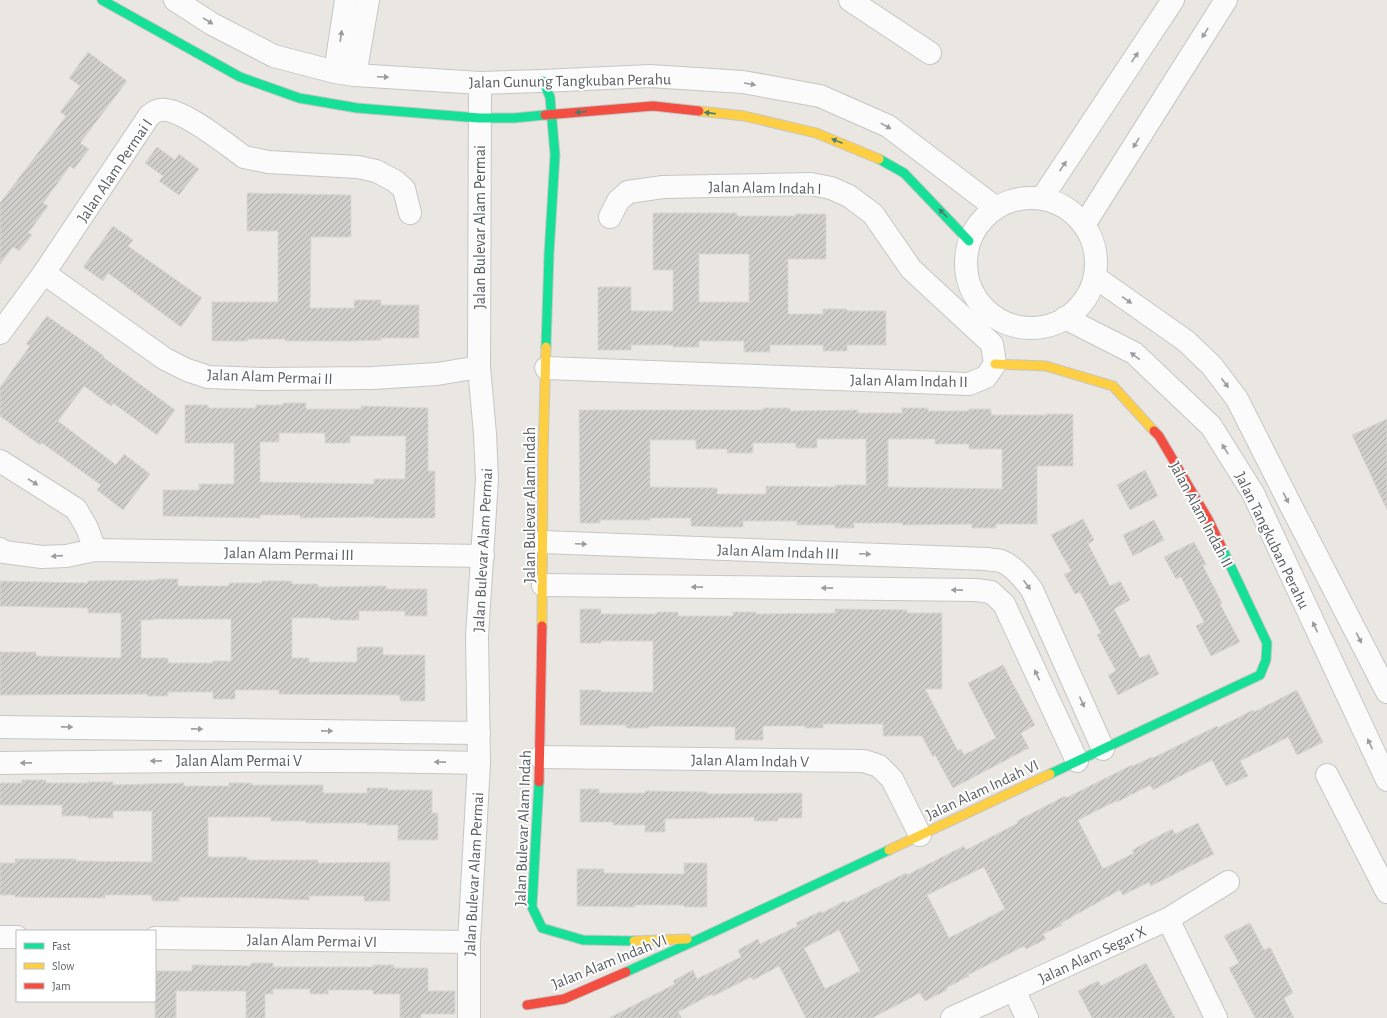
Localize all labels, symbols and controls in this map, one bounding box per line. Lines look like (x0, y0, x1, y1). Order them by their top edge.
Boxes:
one-way arrow (203, 17, 213, 25)
one-way arrow (1202, 27, 1209, 39)
one-way arrow (338, 30, 344, 42)
one-way arrow (1131, 52, 1139, 63)
street label: Jalan Gunung Tangkuban Perahu (469, 71, 671, 91)
one-way arrow (377, 73, 389, 80)
one-way arrow (744, 81, 756, 87)
one-way arrow (575, 108, 587, 115)
one-way arrow (704, 109, 717, 116)
street label: Jalan Alam Permai I (74, 116, 155, 225)
one-way arrow (880, 123, 892, 129)
one-way arrow (831, 138, 842, 144)
one-way arrow (1132, 138, 1140, 148)
street label: Jalan Bulevar Alam Permai (472, 145, 488, 309)
one-way arrow (1060, 160, 1067, 172)
street label: Jalan Alam Indah I (708, 179, 822, 197)
one-way arrow (938, 208, 947, 218)
one-way arrow (1122, 296, 1132, 304)
one-way arrow (1130, 351, 1141, 360)
street label: Jalan Alam Permai II (207, 367, 333, 387)
street label: Jalan Alam Indah II (850, 372, 968, 390)
one-way arrow (1221, 378, 1230, 389)
street label: Jalan Bulevar Alam Indah (522, 427, 538, 583)
one-way arrow (1221, 444, 1229, 454)
street label: Jalan Alam Indah II (1166, 459, 1236, 570)
street label: Jalan Bulevar Alam Permai (471, 468, 495, 632)
street label: Jalan Tangkuban Perahu (1232, 470, 1312, 611)
one-way arrow (28, 478, 38, 486)
one-way arrow (1283, 492, 1290, 503)
one-way arrow (575, 540, 587, 547)
street label: Jalan Alam Indah III (717, 542, 839, 562)
street label: Jalan Alam Permai III (224, 545, 354, 563)
one-way arrow (859, 551, 871, 558)
one-way arrow (51, 553, 63, 560)
one-way arrow (1023, 579, 1032, 590)
one-way arrow (690, 584, 703, 590)
one-way arrow (820, 585, 833, 591)
one-way arrow (950, 587, 963, 593)
one-way arrow (1312, 621, 1318, 632)
one-way arrow (1356, 632, 1362, 644)
one-way arrow (1034, 669, 1040, 680)
one-way arrow (1079, 697, 1085, 708)
one-way arrow (61, 724, 73, 731)
one-way arrow (191, 726, 204, 732)
one-way arrow (321, 728, 334, 734)
one-way arrow (1367, 738, 1373, 750)
street label: Jalan Bulevar Alam Indah (512, 750, 534, 906)
street label: Jalan Alam Indah V (691, 752, 809, 770)
street label: Jalan Alam Permai V (176, 753, 302, 769)
street label: Jalan Alam Indah VI (924, 757, 1041, 823)
one-way arrow (149, 758, 162, 764)
one-way arrow (434, 758, 446, 765)
one-way arrow (19, 760, 32, 766)
street label: Jalan Bulevar Alam Permai (462, 792, 486, 956)
street label: Jalan Alam Segar X (1036, 923, 1149, 987)
legend (16, 930, 156, 1002)
street label: Jalan Alam Permai VI (247, 932, 377, 950)
street label: Jalan Alam Indah VI (550, 932, 669, 992)
text: Fast (52, 940, 71, 952)
text: Slow (52, 960, 74, 972)
text: Jam (52, 980, 71, 992)

